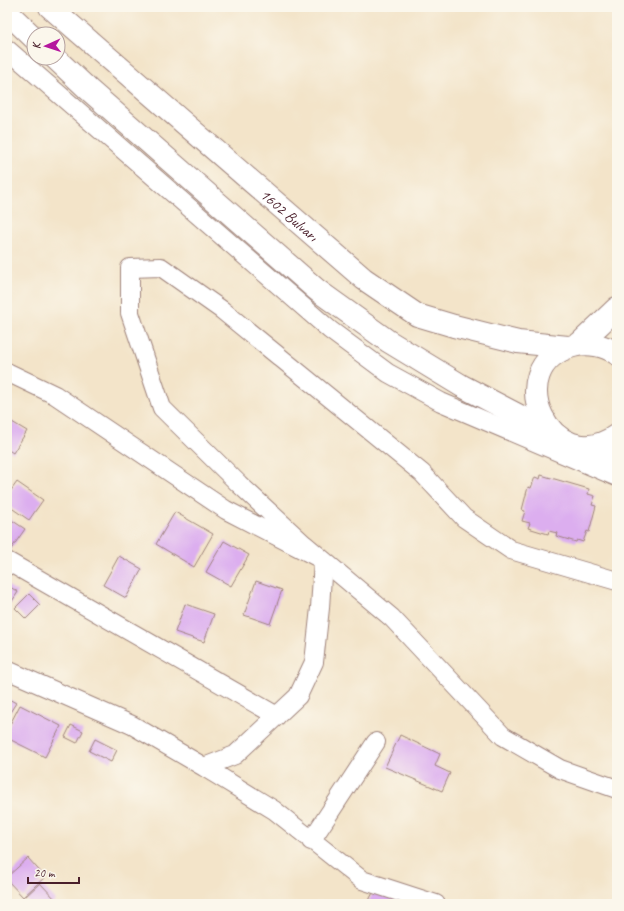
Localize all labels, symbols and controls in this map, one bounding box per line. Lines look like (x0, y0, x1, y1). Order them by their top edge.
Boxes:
north arrow (26, 26, 66, 66)
text: K (29, 41, 43, 50)
street label: 1602 Bulvarı (256, 185, 323, 247)
scale bar (28, 859, 79, 885)
text: 20 m (34, 865, 56, 881)

